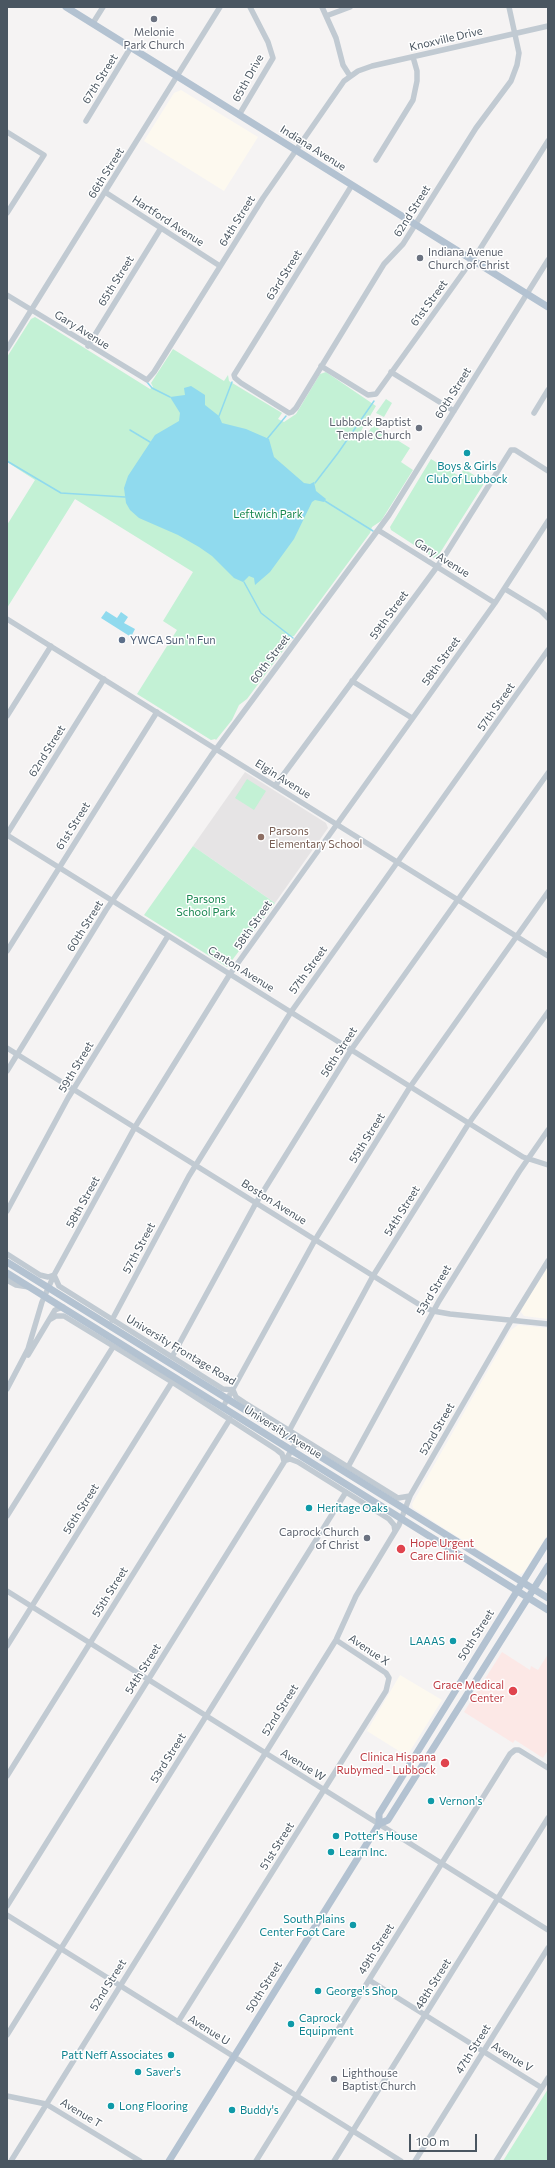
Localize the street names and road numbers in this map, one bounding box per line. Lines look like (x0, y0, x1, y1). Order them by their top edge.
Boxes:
street label: Knoxville Drive (408, 24, 484, 54)
street label: 67th Street (79, 52, 121, 106)
street label: 65th Drive (230, 52, 266, 104)
street label: Indiana Avenue (278, 122, 348, 174)
street label: 66th Street (85, 145, 127, 201)
street label: 62nd Street (391, 183, 433, 239)
street label: Hartford Avenue (130, 193, 206, 249)
street label: 64th Street (216, 193, 258, 249)
street label: 63rd Street (263, 247, 305, 303)
street label: 65th Street (95, 253, 137, 309)
street label: 61st Street (408, 277, 450, 329)
street label: Gary Avenue (52, 308, 112, 352)
street label: 60th Street (432, 365, 474, 421)
street label: Gary Avenue (412, 536, 472, 580)
street label: 59th Street (367, 588, 411, 642)
street label: 60th Street (247, 632, 293, 686)
street label: 58th Street (419, 634, 463, 688)
street label: 57th Street (474, 680, 518, 734)
street label: 62nd Street (26, 723, 68, 779)
street label: Elgin Avenue (253, 757, 313, 801)
street label: 61st Street (53, 800, 93, 852)
street label: 60th Street (64, 898, 106, 954)
street label: 58th Street (231, 898, 275, 952)
street label: Canton Avenue (205, 943, 277, 995)
street label: 57th Street (286, 943, 330, 997)
street label: 56th Street (318, 1025, 360, 1079)
street label: 59th Street (56, 1039, 96, 1095)
street label: 55th Street (346, 1110, 388, 1166)
street label: 58th Street (63, 1174, 103, 1230)
street label: Boston Avenue (239, 1177, 309, 1227)
street label: 54th Street (381, 1183, 423, 1239)
street label: 57th Street (120, 1220, 158, 1276)
street label: 53rd Street (414, 1262, 454, 1318)
street label: University Frontage Road (124, 1312, 238, 1388)
street label: 52nd Street (417, 1400, 457, 1458)
street label: University Avenue (242, 1403, 324, 1461)
street label: 56th Street (60, 1481, 102, 1537)
street label: 55th Street (89, 1564, 131, 1620)
street label: 50th Street (455, 1607, 497, 1663)
street label: Avenue X (346, 1632, 392, 1668)
street label: 54th Street (122, 1641, 164, 1697)
street label: 52nd Street (259, 1682, 301, 1738)
street label: 53rd Street (147, 1731, 189, 1785)
street label: Avenue W (278, 1746, 328, 1784)
street label: 51st Street (257, 1820, 297, 1872)
street label: 49th Street (355, 1921, 397, 1977)
street label: 48th Street (412, 1956, 454, 2012)
street label: 52nd Street (87, 1957, 129, 2013)
street label: 50th Street (243, 1959, 285, 2015)
street label: Avenue U (186, 2012, 232, 2048)
street label: 47th Street (453, 2022, 493, 2076)
street label: Avenue V (489, 2039, 535, 2075)
street label: Avenue T (58, 2096, 104, 2130)

